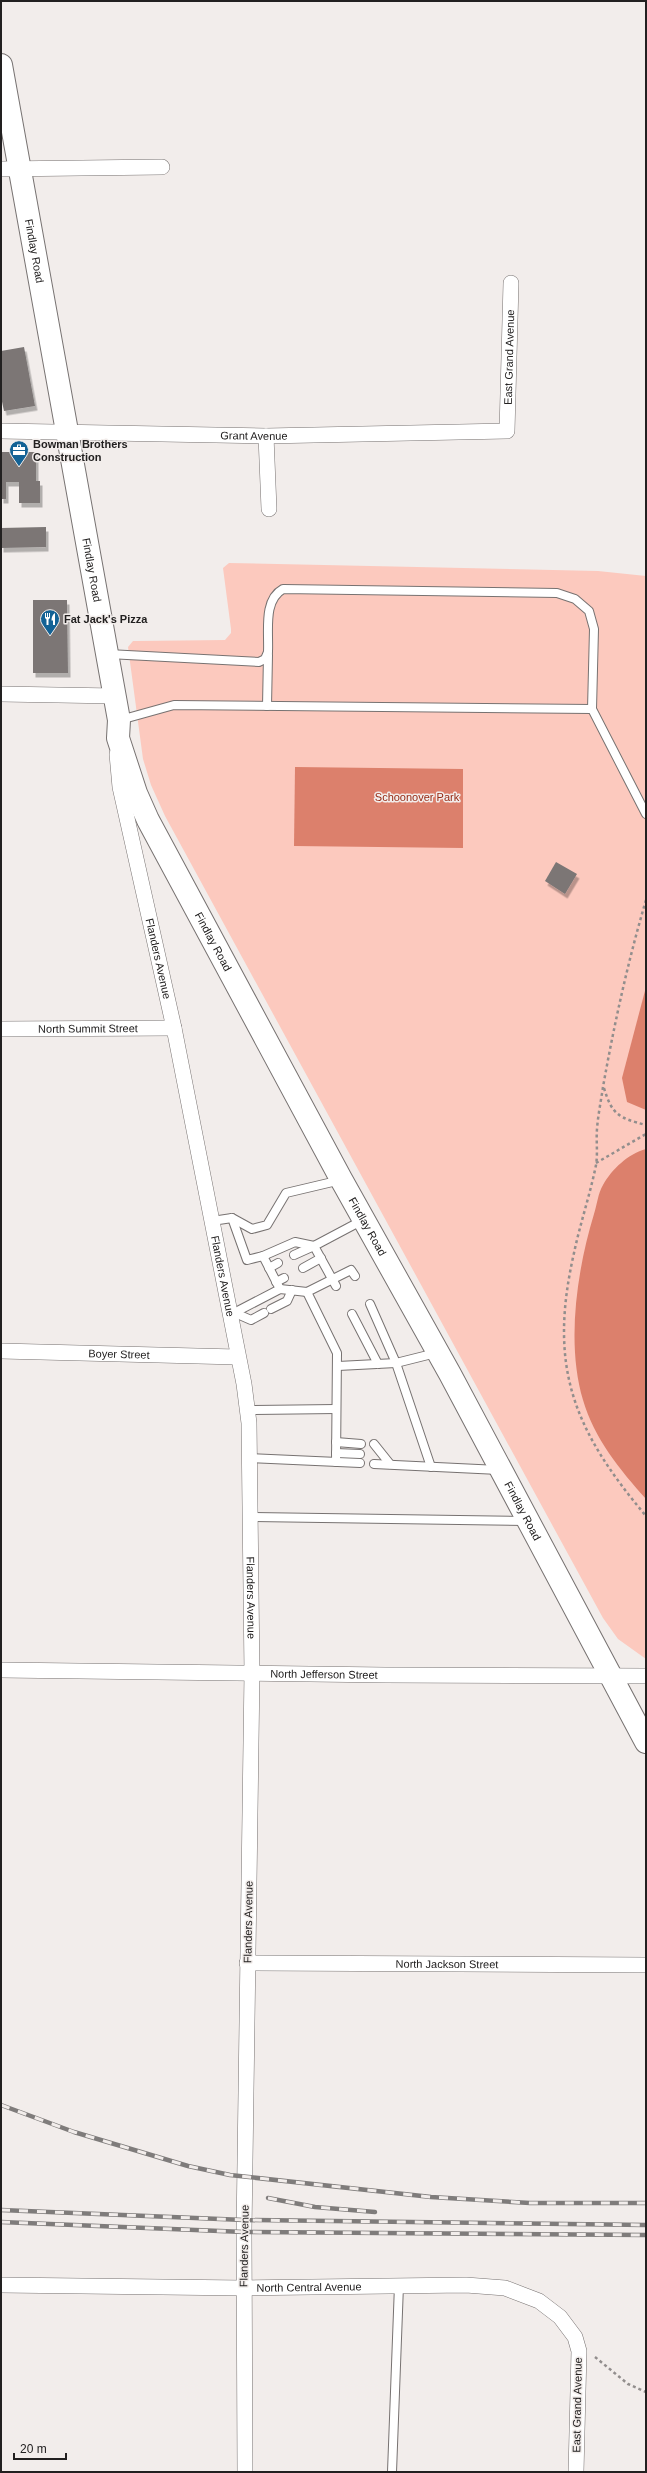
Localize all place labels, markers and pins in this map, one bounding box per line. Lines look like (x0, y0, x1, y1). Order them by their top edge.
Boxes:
place label: Bowman Brothers Construction (33, 438, 128, 463)
office icon: Bowman Brothers Construction (8, 439, 30, 467)
restaurant icon: Fat Jack's Pizza (39, 608, 61, 636)
place label: Fat Jack's Pizza (64, 613, 148, 625)

